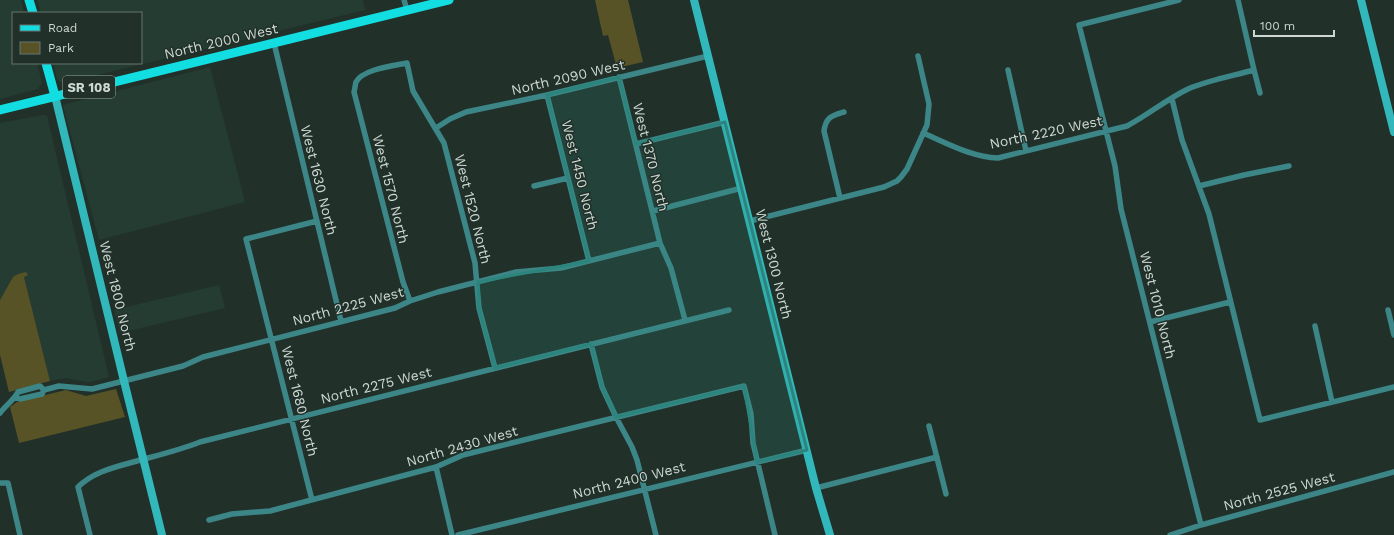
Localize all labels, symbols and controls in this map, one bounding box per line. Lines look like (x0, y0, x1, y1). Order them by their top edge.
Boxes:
legend (12, 12, 142, 64)
scale bar (1254, 12, 1334, 38)
text: 100 m (1260, 19, 1295, 33)
street label: North 2000 West (163, 20, 280, 62)
text: Road (48, 21, 77, 35)
text: Park (48, 41, 74, 55)
street label: North 2090 West (510, 56, 626, 98)
road number: SR 108 (63, 76, 115, 98)
street label: West 1370 North (630, 101, 672, 213)
street label: North 2220 West (988, 112, 1104, 152)
street label: West 1450 North (559, 118, 601, 232)
street label: West 1630 North (298, 123, 340, 237)
street label: West 1570 North (370, 133, 412, 245)
street label: West 1520 North (452, 153, 494, 265)
street label: West 1300 North (753, 207, 795, 321)
street label: West 1800 North (97, 239, 139, 353)
street label: West 1010 North (1137, 250, 1179, 360)
street label: North 2225 West (291, 283, 406, 329)
street label: West 1680 North (279, 344, 321, 458)
street label: North 2275 West (319, 363, 433, 407)
street label: North 2430 West (404, 422, 520, 470)
street label: North 2400 West (571, 458, 687, 502)
street label: North 2525 West (1222, 468, 1337, 514)

